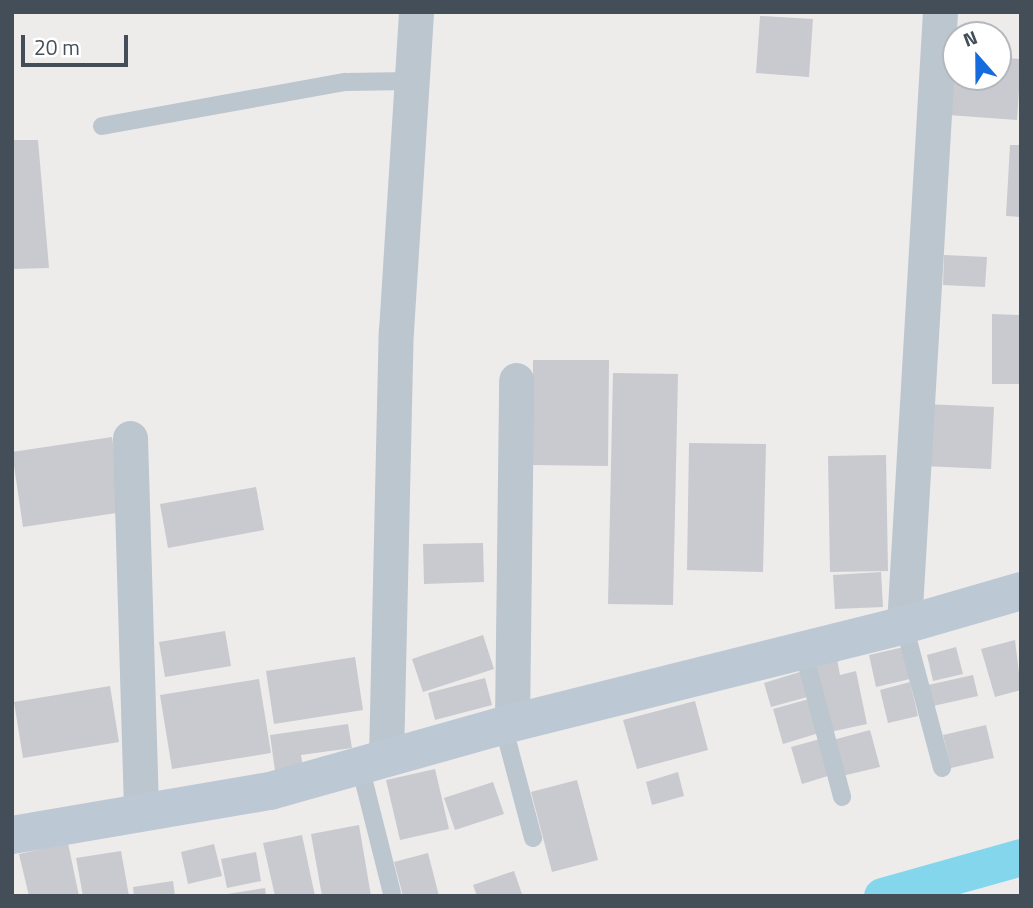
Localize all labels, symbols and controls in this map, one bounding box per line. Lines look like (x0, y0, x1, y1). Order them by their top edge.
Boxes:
scale bar (24, 21, 131, 65)
north arrow (942, 21, 1012, 91)
text: N (959, 22, 981, 54)
text: 20 m (34, 31, 80, 63)

